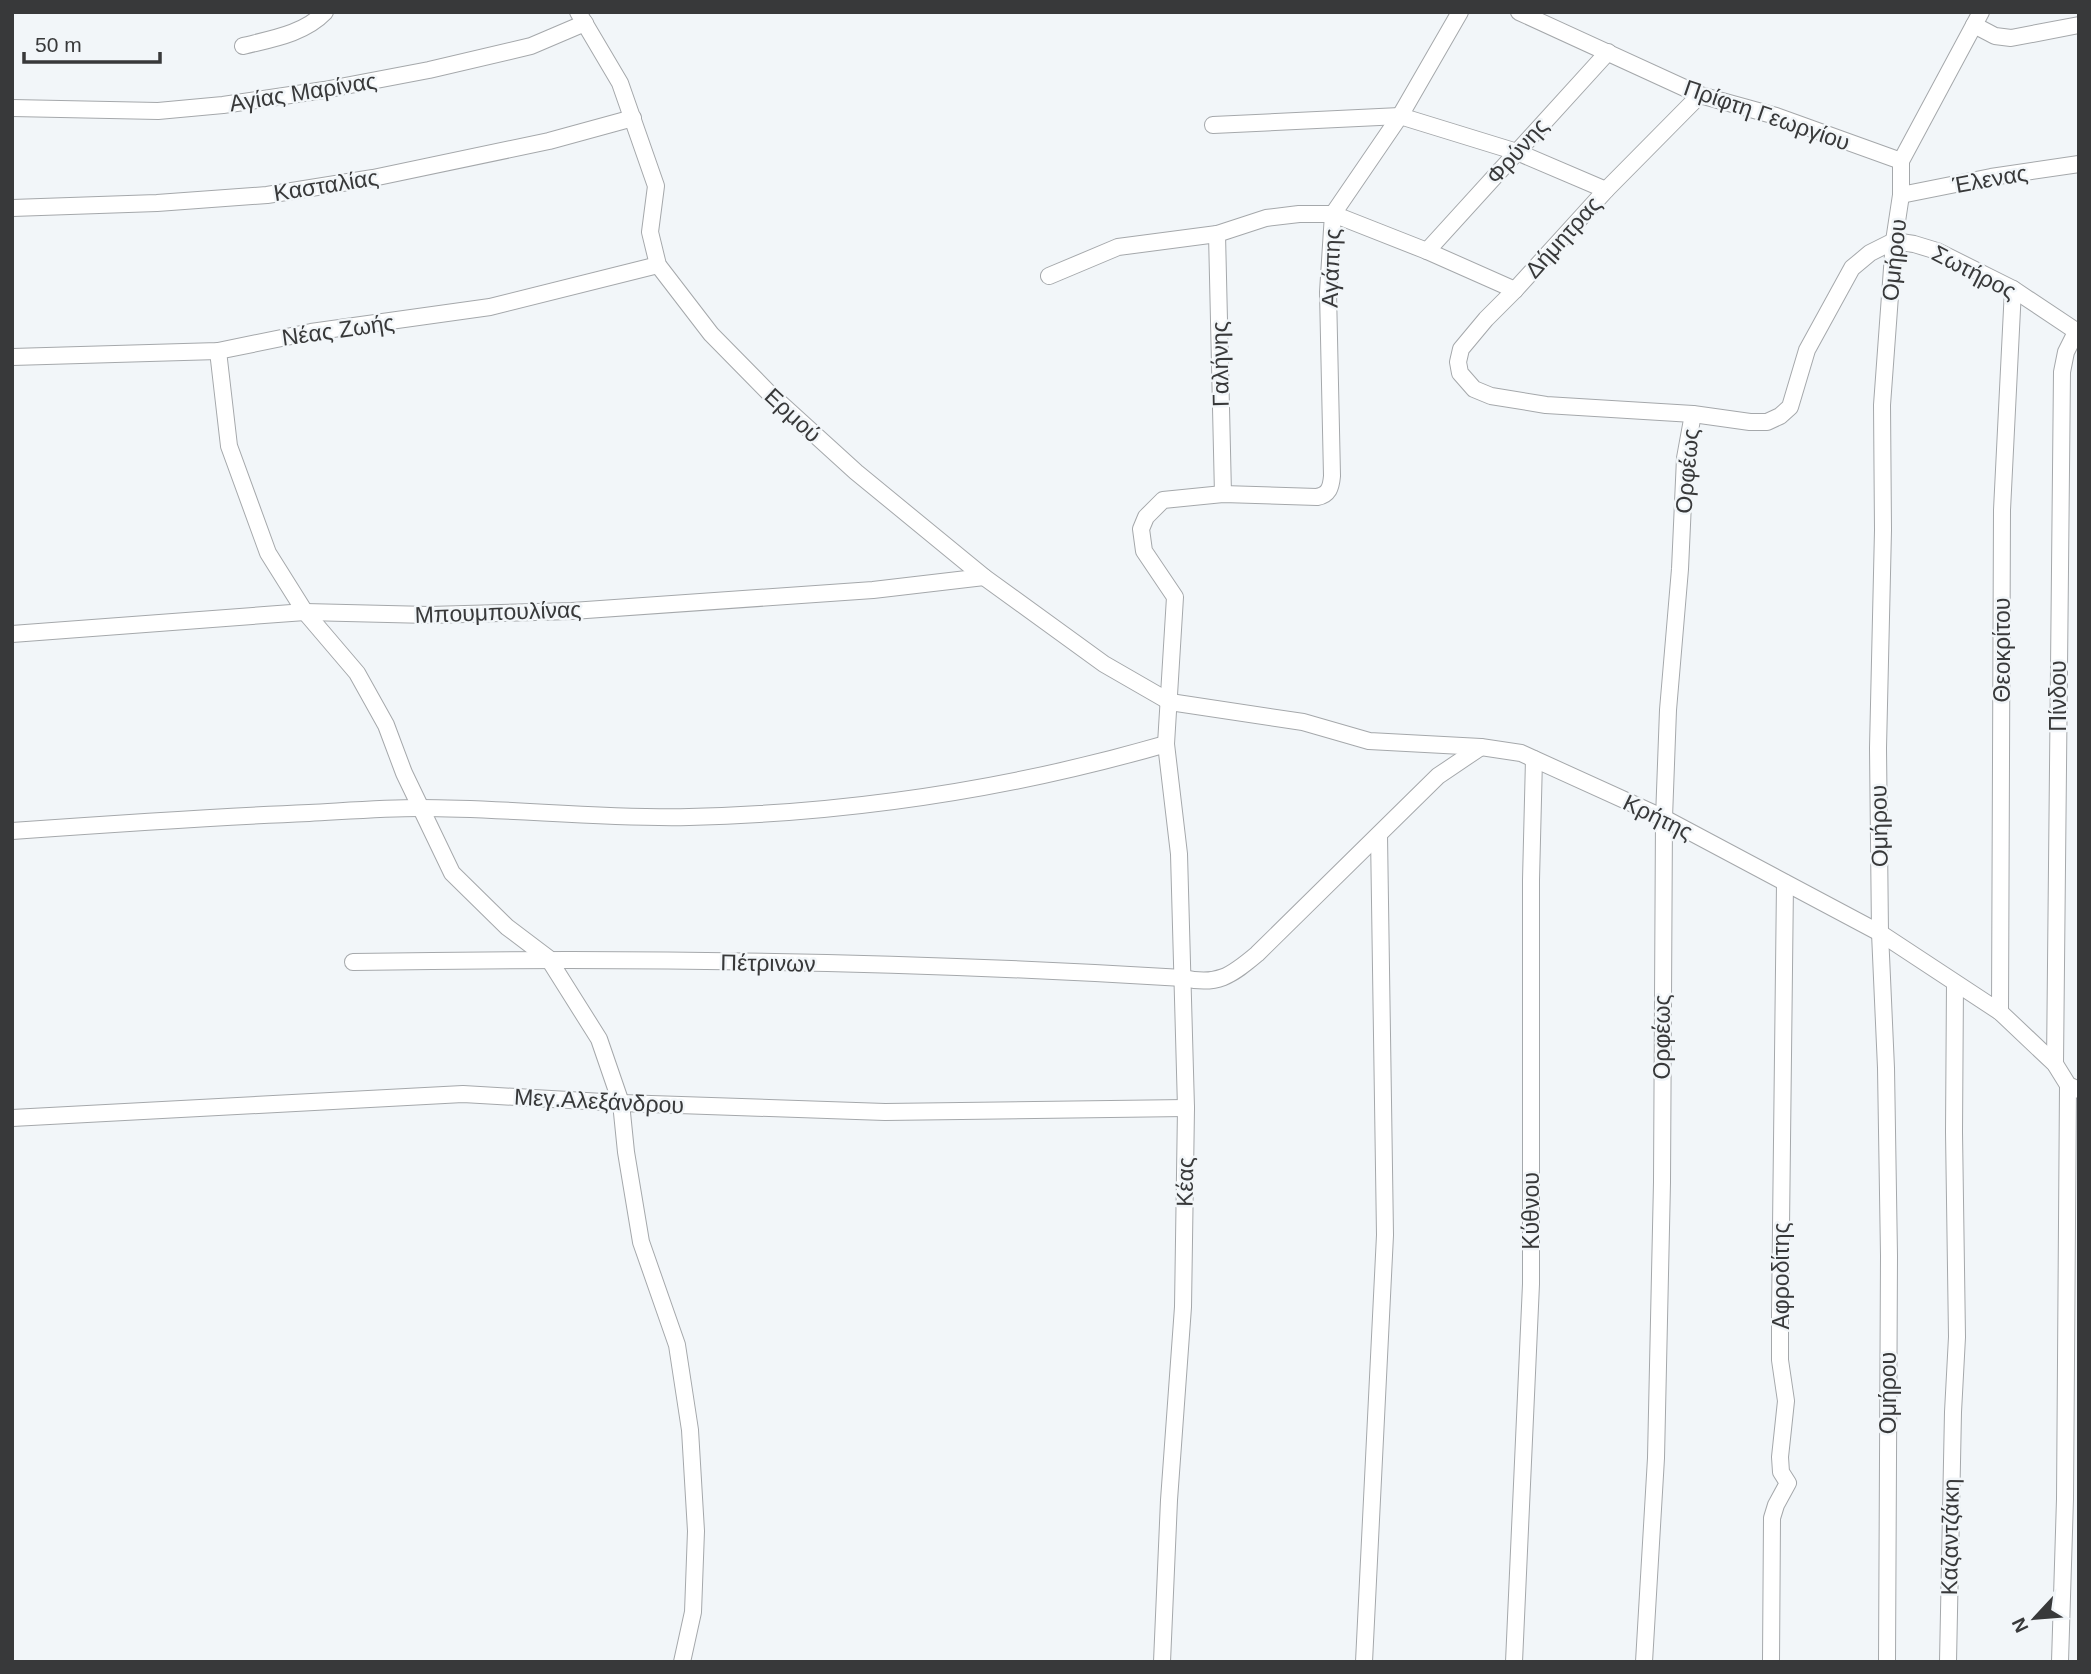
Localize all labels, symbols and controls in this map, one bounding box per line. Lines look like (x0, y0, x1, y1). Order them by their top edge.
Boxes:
scale bar (24, 21, 161, 65)
text: 50 m (35, 33, 82, 56)
street label: Αγίας Μαρίνας (227, 68, 379, 116)
street label: Πρίφτη Γεωργίου (1681, 74, 1853, 156)
street label: Φρύνης (1481, 113, 1553, 189)
street label: Έλενας (1949, 160, 2030, 199)
street label: Κασταλίας (272, 164, 380, 206)
street label: Δήμητρας (1520, 191, 1606, 283)
street label: Ομήρου (1877, 218, 1911, 302)
street label: Αγάπης (1317, 228, 1345, 308)
street label: Σωτήρος (1928, 240, 2020, 304)
street label: Νέας Ζωής (280, 309, 396, 351)
street label: Γαλήνης (1206, 321, 1234, 407)
street label: Ερμού (760, 383, 826, 447)
street label: Ορφέως (1670, 427, 1704, 515)
street label: Μπουμπουλίνας (414, 596, 582, 628)
street label: Θεοκρίτου (1989, 598, 2015, 702)
street label: Πίνδου (2045, 660, 2071, 732)
street label: Ομήρου (1865, 785, 1893, 867)
street label: Κρήτης (1619, 789, 1697, 845)
street label: Πέτρινων (720, 949, 816, 977)
street label: Ορφέως (1649, 994, 1675, 1080)
street label: Μεγ.Αλεξάνδρου (513, 1084, 685, 1118)
street label: Κέας (1172, 1157, 1198, 1207)
street label: Κύθνου (1518, 1172, 1544, 1250)
street label: Αφροδίτης (1768, 1222, 1794, 1330)
street label: Ομήρου (1875, 1352, 1901, 1434)
street label: Καζαντζάκη (1936, 1478, 1964, 1596)
north arrow (2000, 1583, 2070, 1653)
text: N (2008, 1614, 2033, 1636)

